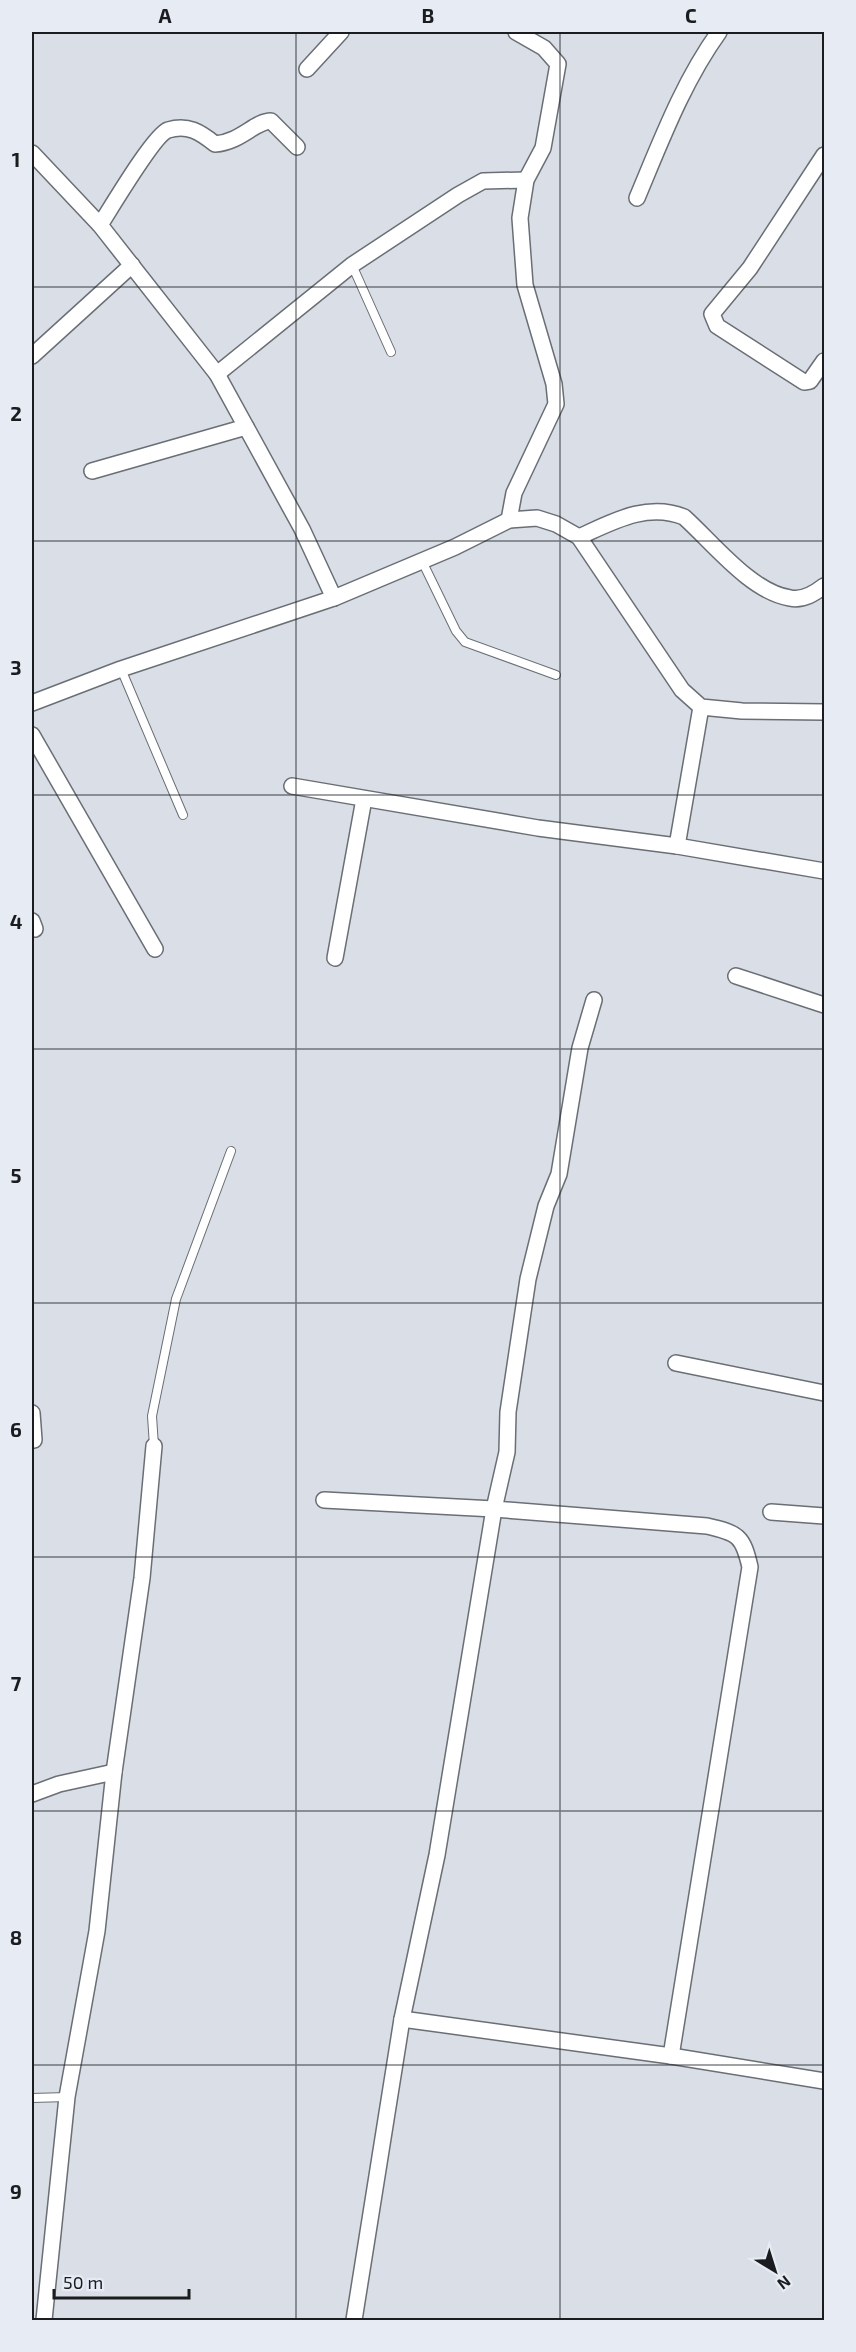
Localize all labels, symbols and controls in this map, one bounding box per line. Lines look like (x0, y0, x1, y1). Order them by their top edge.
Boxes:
text: A (158, 3, 172, 27)
text: B (422, 3, 434, 27)
text: C (685, 3, 697, 27)
text: 1 (12, 147, 20, 171)
text: 2 (10, 401, 22, 425)
text: 3 (10, 655, 22, 679)
text: 4 (10, 909, 23, 933)
text: 5 (10, 1163, 22, 1187)
text: 6 (10, 1417, 22, 1441)
text: 7 (11, 1671, 22, 1695)
text: 8 (10, 1925, 22, 1949)
text: 9 (10, 2179, 22, 2203)
north arrow (745, 2241, 805, 2301)
scale bar (54, 2262, 189, 2300)
text: 50 m (63, 2271, 103, 2293)
text: N (774, 2272, 795, 2294)

